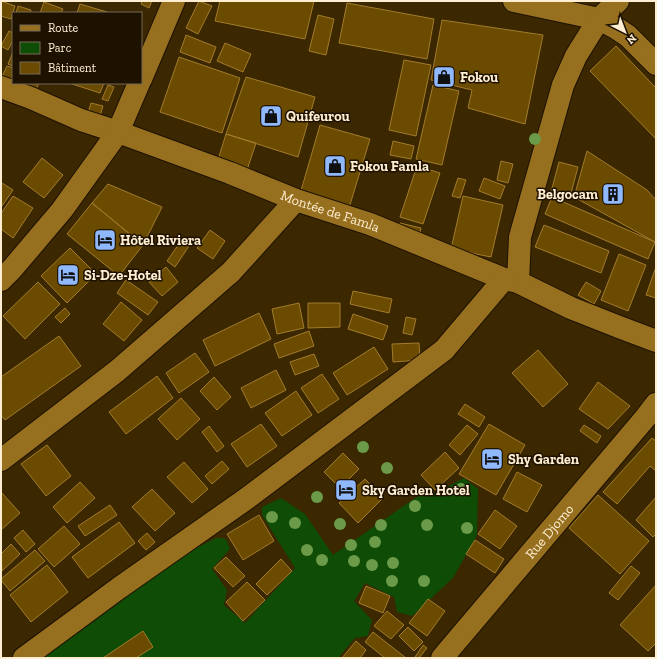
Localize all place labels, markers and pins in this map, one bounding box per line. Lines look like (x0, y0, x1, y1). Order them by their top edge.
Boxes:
shop icon: Fokou (431, 64, 457, 90)
place label: Fokou (460, 69, 498, 86)
shop icon: Quifeurou (258, 103, 284, 129)
place label: Quifeurou (286, 108, 350, 125)
shop icon: Fokou Famla (322, 153, 348, 179)
place label: Fokou Famla (350, 158, 429, 175)
building icon: Belgocam (600, 181, 626, 207)
place label: Belgocam (537, 186, 599, 203)
hotel icon: Hôtel Riviera (92, 227, 118, 253)
place label: Hôtel Riviera (120, 232, 201, 249)
hotel icon: Si-Dze-Hotel (55, 262, 81, 288)
place label: Si-Dze-Hotel (84, 267, 162, 284)
hotel icon: Shy Garden (479, 446, 505, 472)
place label: Shy Garden (508, 451, 580, 468)
hotel icon: Sky Garden Hotel (333, 477, 359, 503)
place label: Sky Garden Hotel (362, 482, 470, 499)

